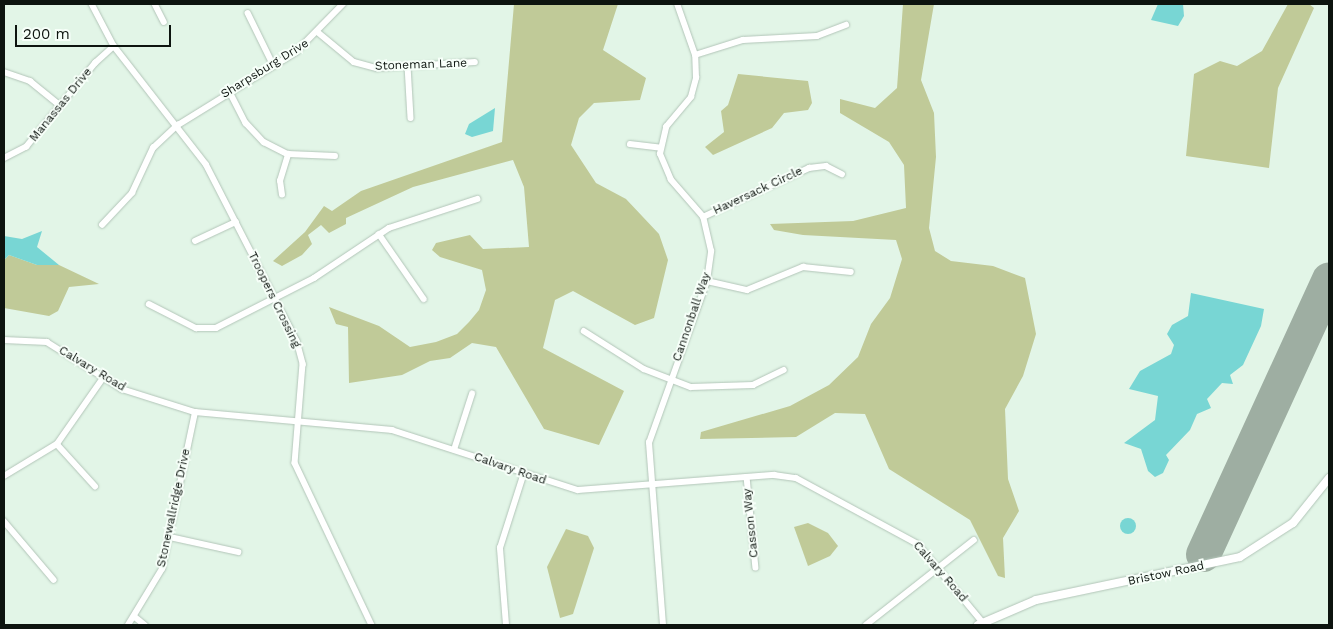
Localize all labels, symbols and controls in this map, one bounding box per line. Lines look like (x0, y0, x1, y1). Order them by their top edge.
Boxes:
scale bar (18, 15, 174, 47)
text: 200 m (23, 25, 70, 43)
street label: Sharpsburg Drive (219, 36, 311, 102)
street label: Stoneman Lane (375, 56, 467, 74)
street label: Manassas Drive (27, 65, 95, 145)
street label: Haversack Circle (711, 164, 805, 218)
street label: Troopers Crossing (245, 250, 303, 350)
street label: Cannonball Way (670, 270, 714, 364)
street label: Calvary Road (56, 343, 128, 395)
street label: Stonewallridge Drive (154, 447, 194, 569)
street label: Calvary Road (472, 450, 548, 488)
street label: Casson Way (740, 487, 762, 559)
street label: Calvary Road (910, 539, 970, 605)
street label: Bristow Road (1127, 559, 1205, 589)

